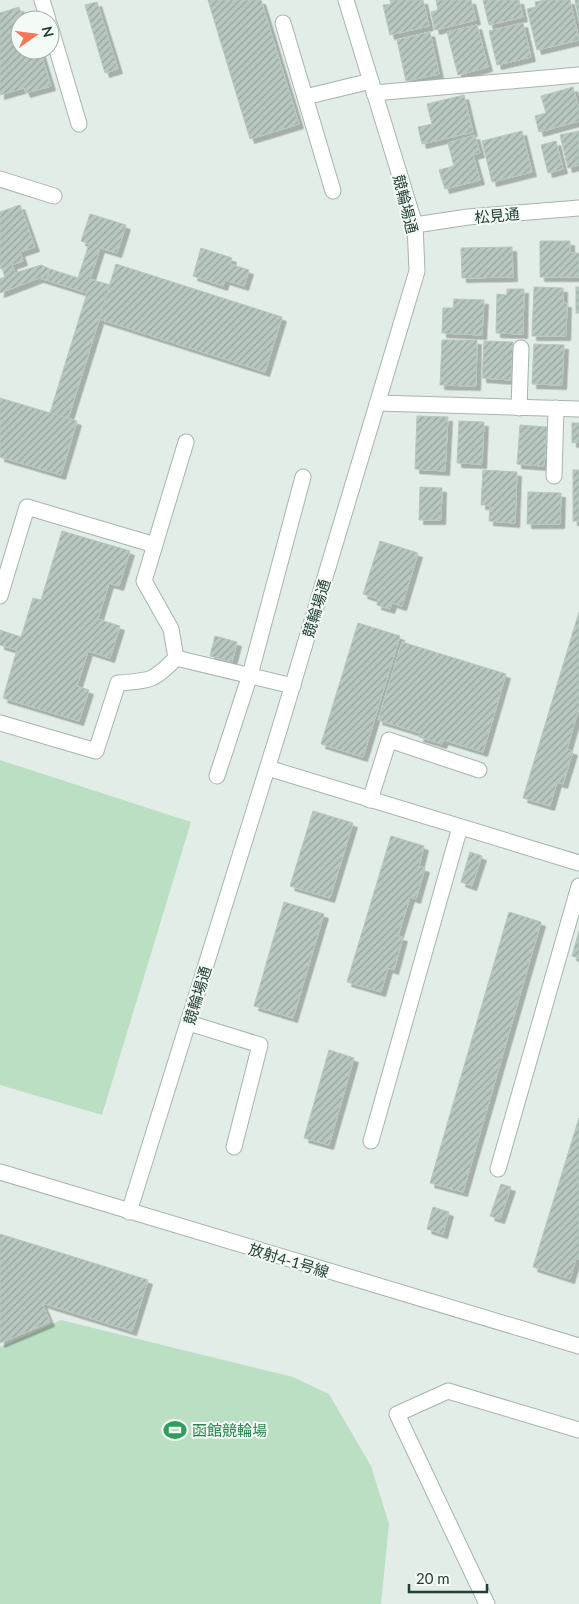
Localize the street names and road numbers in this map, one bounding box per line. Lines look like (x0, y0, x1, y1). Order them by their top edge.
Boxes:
street label: 競輪場通 (390, 173, 422, 235)
street label: 松見通 (474, 204, 520, 226)
street label: 競輪場通 (299, 577, 333, 639)
street label: 競輪場通 (180, 964, 214, 1026)
street label: 放射4-1号線 (247, 1239, 331, 1281)

